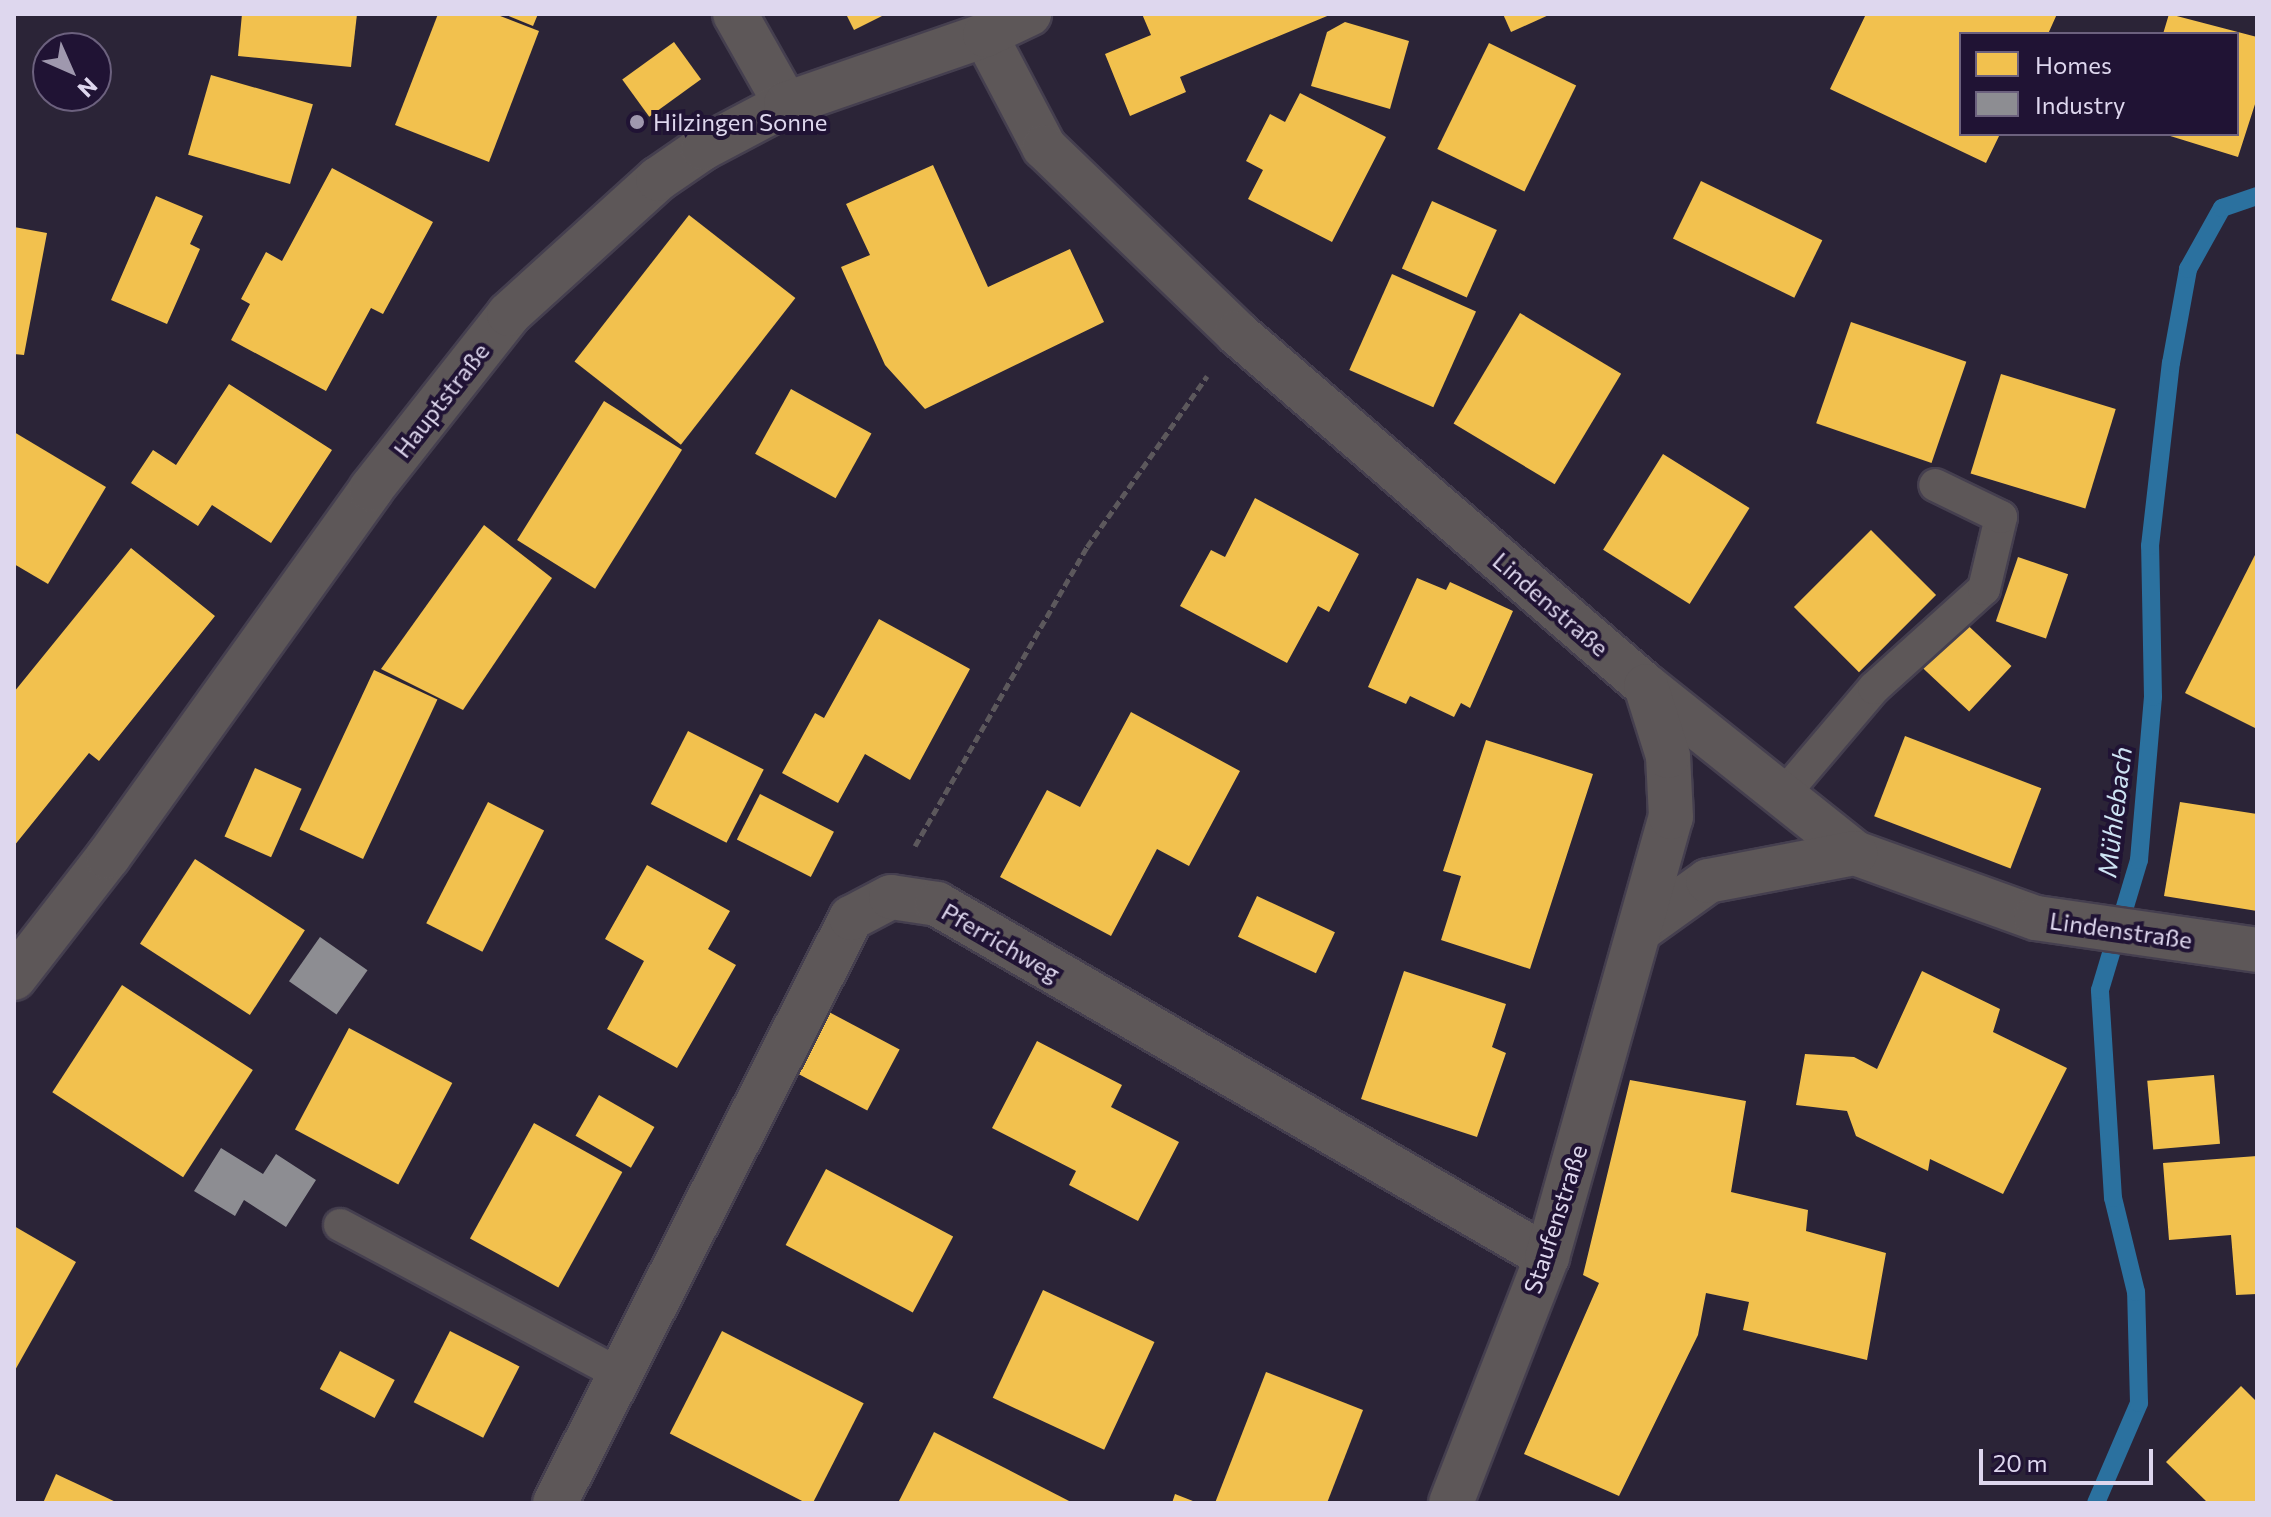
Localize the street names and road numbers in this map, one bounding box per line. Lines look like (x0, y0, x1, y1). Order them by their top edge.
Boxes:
street label: Hauptstraße (387, 337, 495, 463)
street label: Lindenstraße (1487, 546, 1615, 662)
street label: Pferrichweg (937, 897, 1065, 987)
street label: Lindenstraße (2048, 906, 2194, 954)
street label: Staufenstraße (1517, 1141, 1593, 1297)

